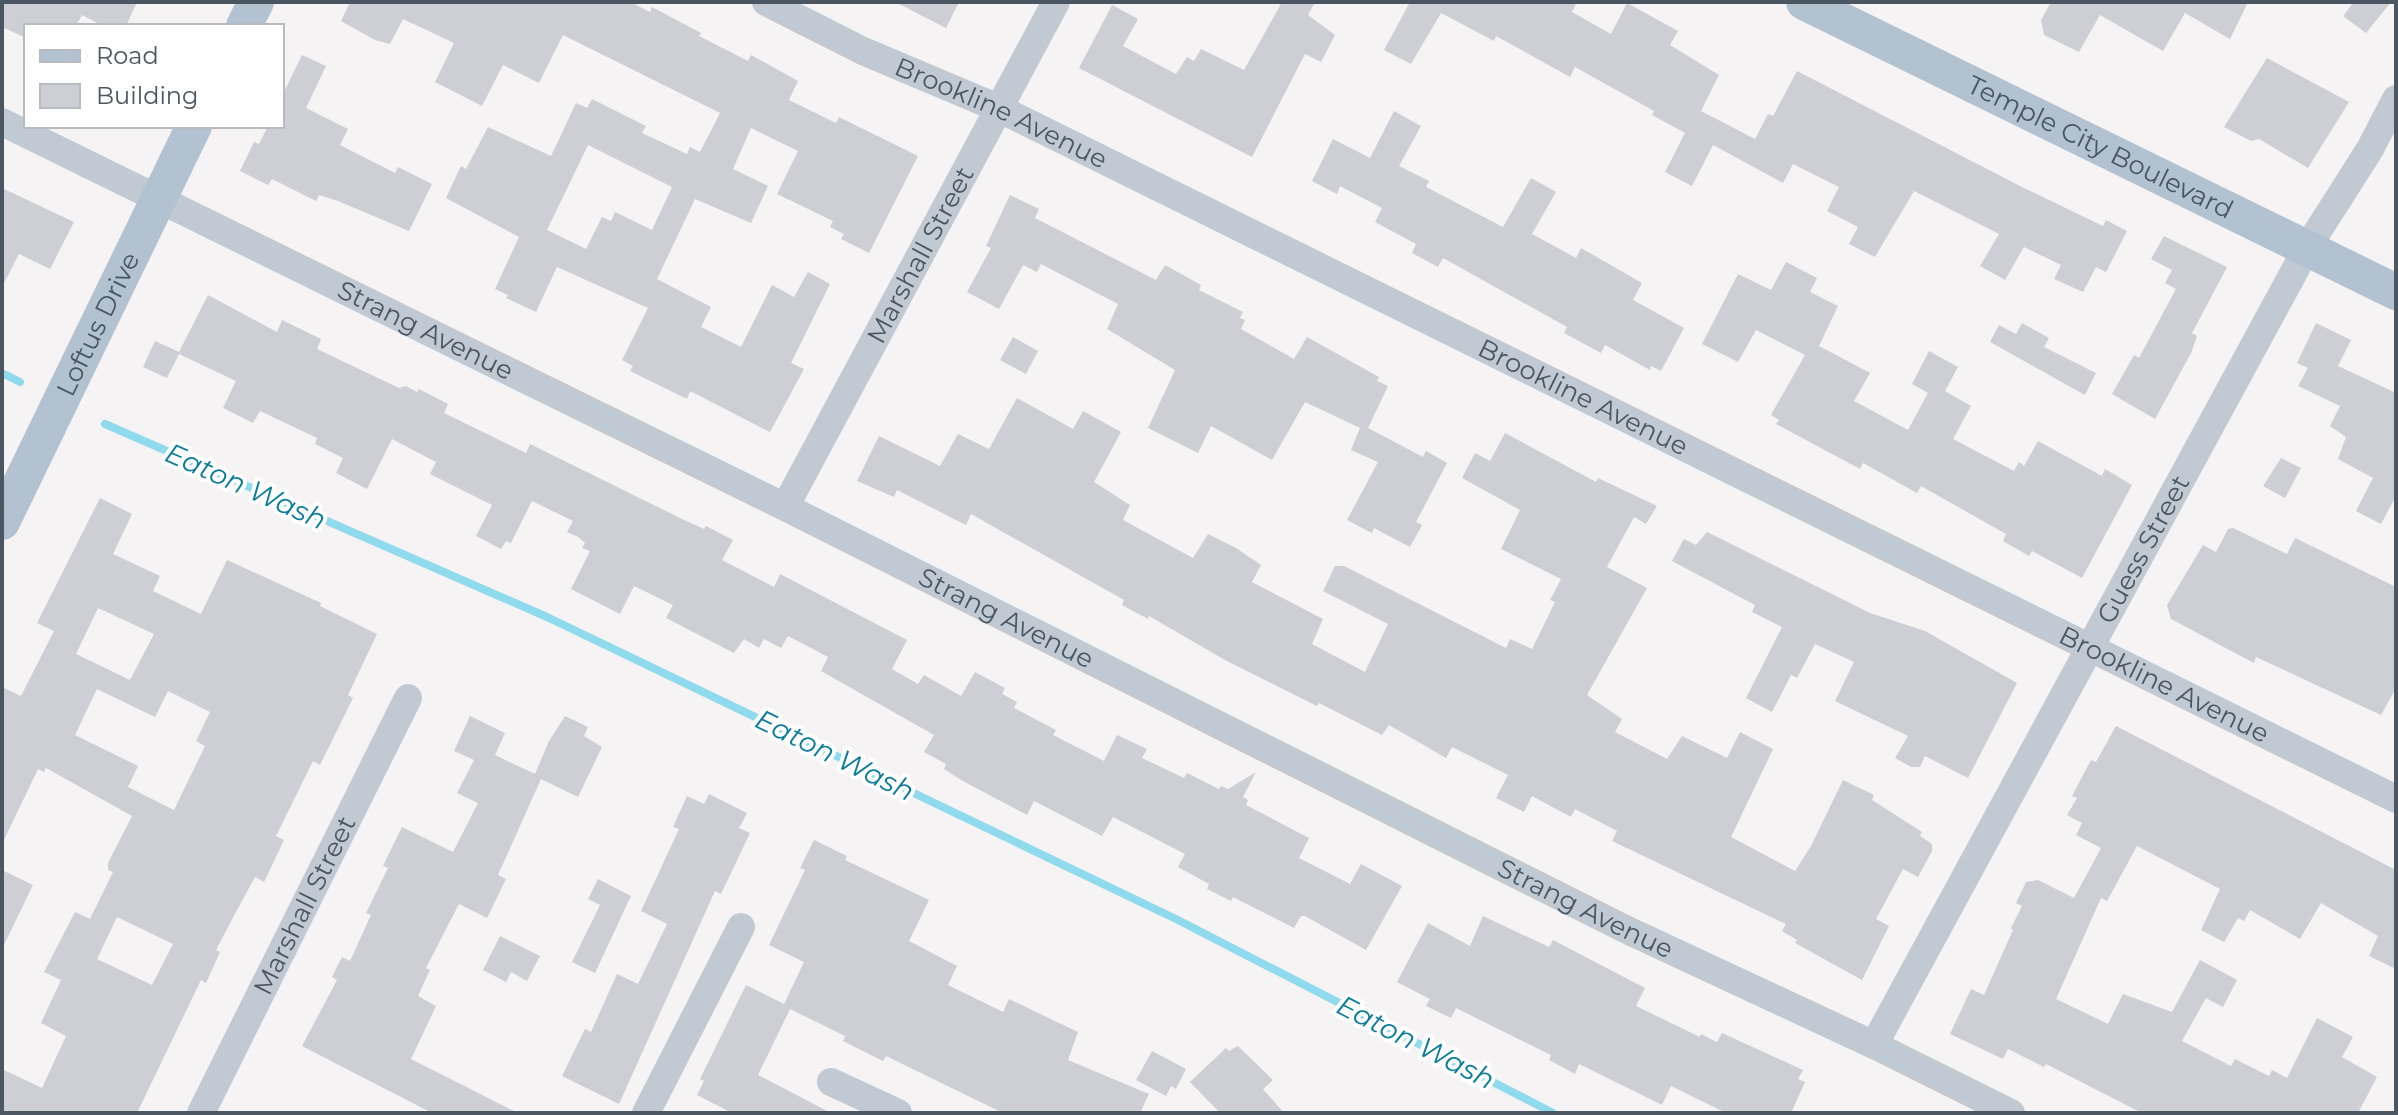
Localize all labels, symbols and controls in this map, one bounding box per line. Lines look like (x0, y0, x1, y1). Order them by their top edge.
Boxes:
legend (24, 24, 284, 128)
text: Road (96, 41, 159, 70)
street label: Brookline Avenue (890, 50, 1113, 175)
street label: Temple City Boulevard (1962, 69, 2239, 226)
text: Building (96, 81, 199, 110)
street label: Marshall Street (860, 161, 981, 349)
street label: Loftus Drive (50, 247, 146, 401)
street label: Strang Avenue (333, 274, 519, 387)
street label: Brookline Avenue (1473, 332, 1693, 463)
water label: Eaton Wash (160, 435, 332, 537)
street label: Guess Street (2090, 470, 2196, 629)
street label: Strang Avenue (913, 561, 1099, 675)
street label: Brookline Avenue (2054, 619, 2274, 750)
water label: Eaton Wash (750, 702, 920, 808)
street label: Marshall Street (247, 811, 363, 1000)
street label: Strang Avenue (1492, 852, 1678, 965)
water label: Eaton Wash (1331, 988, 1501, 1096)

